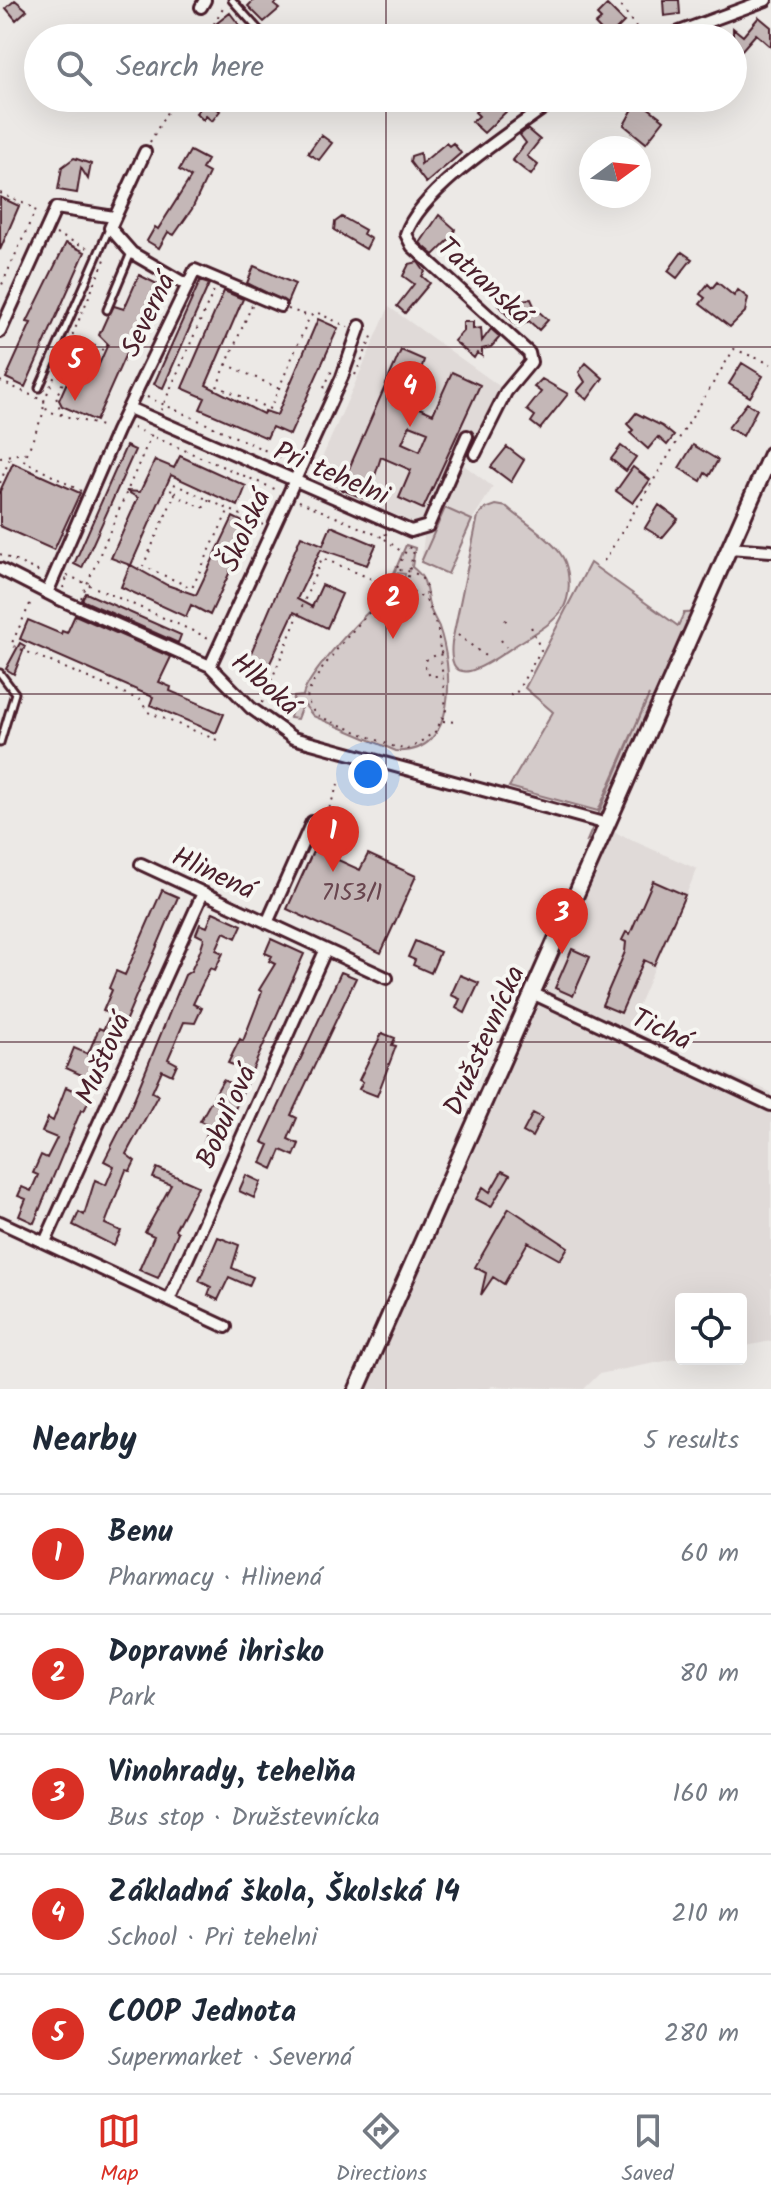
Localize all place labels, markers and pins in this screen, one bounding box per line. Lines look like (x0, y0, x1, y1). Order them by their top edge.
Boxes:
pin: 5 (49, 335, 101, 401)
pin: 4 (384, 361, 436, 427)
pin: 2 (367, 573, 419, 639)
pin: 1 (307, 806, 359, 872)
pin: 3 (536, 888, 588, 954)

